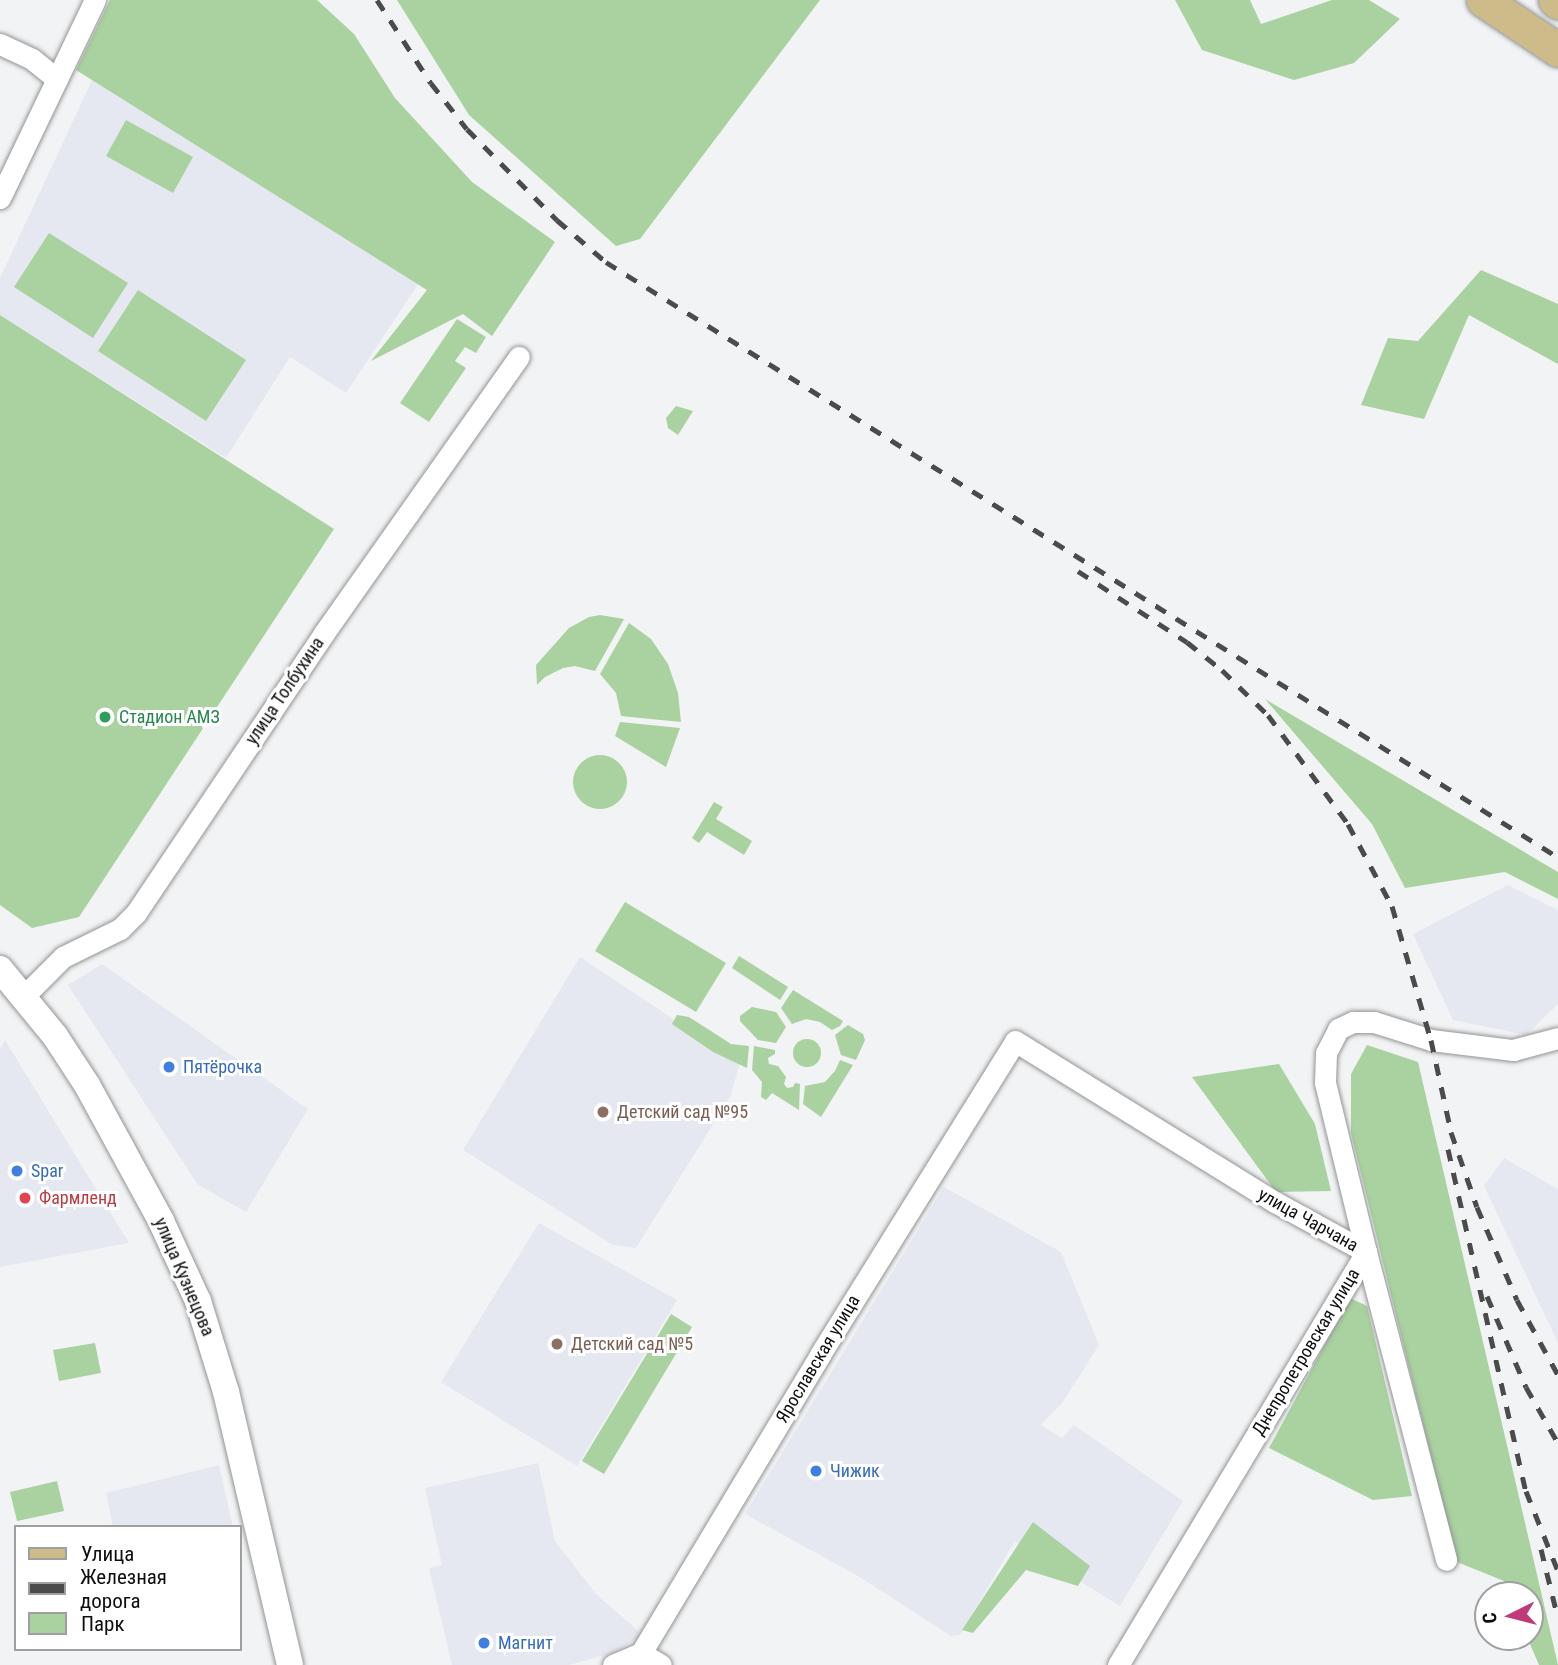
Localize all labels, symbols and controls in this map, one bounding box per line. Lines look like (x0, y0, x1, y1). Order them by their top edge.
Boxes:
street label: улица Толбухина (241, 633, 329, 749)
place label: Стадион АМЗ (119, 706, 220, 728)
marker: Стадион АМЗ (97, 709, 113, 725)
place label: Пятёрочка (183, 1056, 262, 1078)
marker: Пятёрочка (161, 1059, 177, 1075)
place label: Детский сад №95 (617, 1101, 748, 1123)
marker: Детский сад №95 (595, 1104, 611, 1120)
place label: Spar (31, 1160, 63, 1182)
marker: Spar (9, 1163, 25, 1179)
street label: улица Чарчана (1254, 1184, 1362, 1256)
place label: Фармленд (39, 1187, 117, 1209)
marker: Фармленд (17, 1190, 33, 1206)
street label: улица Кузнецова (149, 1214, 219, 1340)
street label: Днепропетровская улица (1248, 1265, 1364, 1439)
street label: Ярославская улица (771, 1291, 865, 1427)
place label: Детский сад №5 (571, 1333, 693, 1355)
marker: Детский сад №5 (549, 1336, 565, 1352)
place label: Чижик (830, 1460, 880, 1482)
marker: Чижик (808, 1463, 824, 1479)
legend (14, 1525, 242, 1651)
text: Улица (81, 1542, 134, 1566)
text: Железная дорога (80, 1565, 167, 1613)
north arrow (1474, 1581, 1544, 1651)
text: С (1478, 1611, 1502, 1625)
text: Парк (81, 1612, 125, 1636)
place label: Магнит (498, 1632, 553, 1654)
marker: Магнит (476, 1635, 492, 1651)

